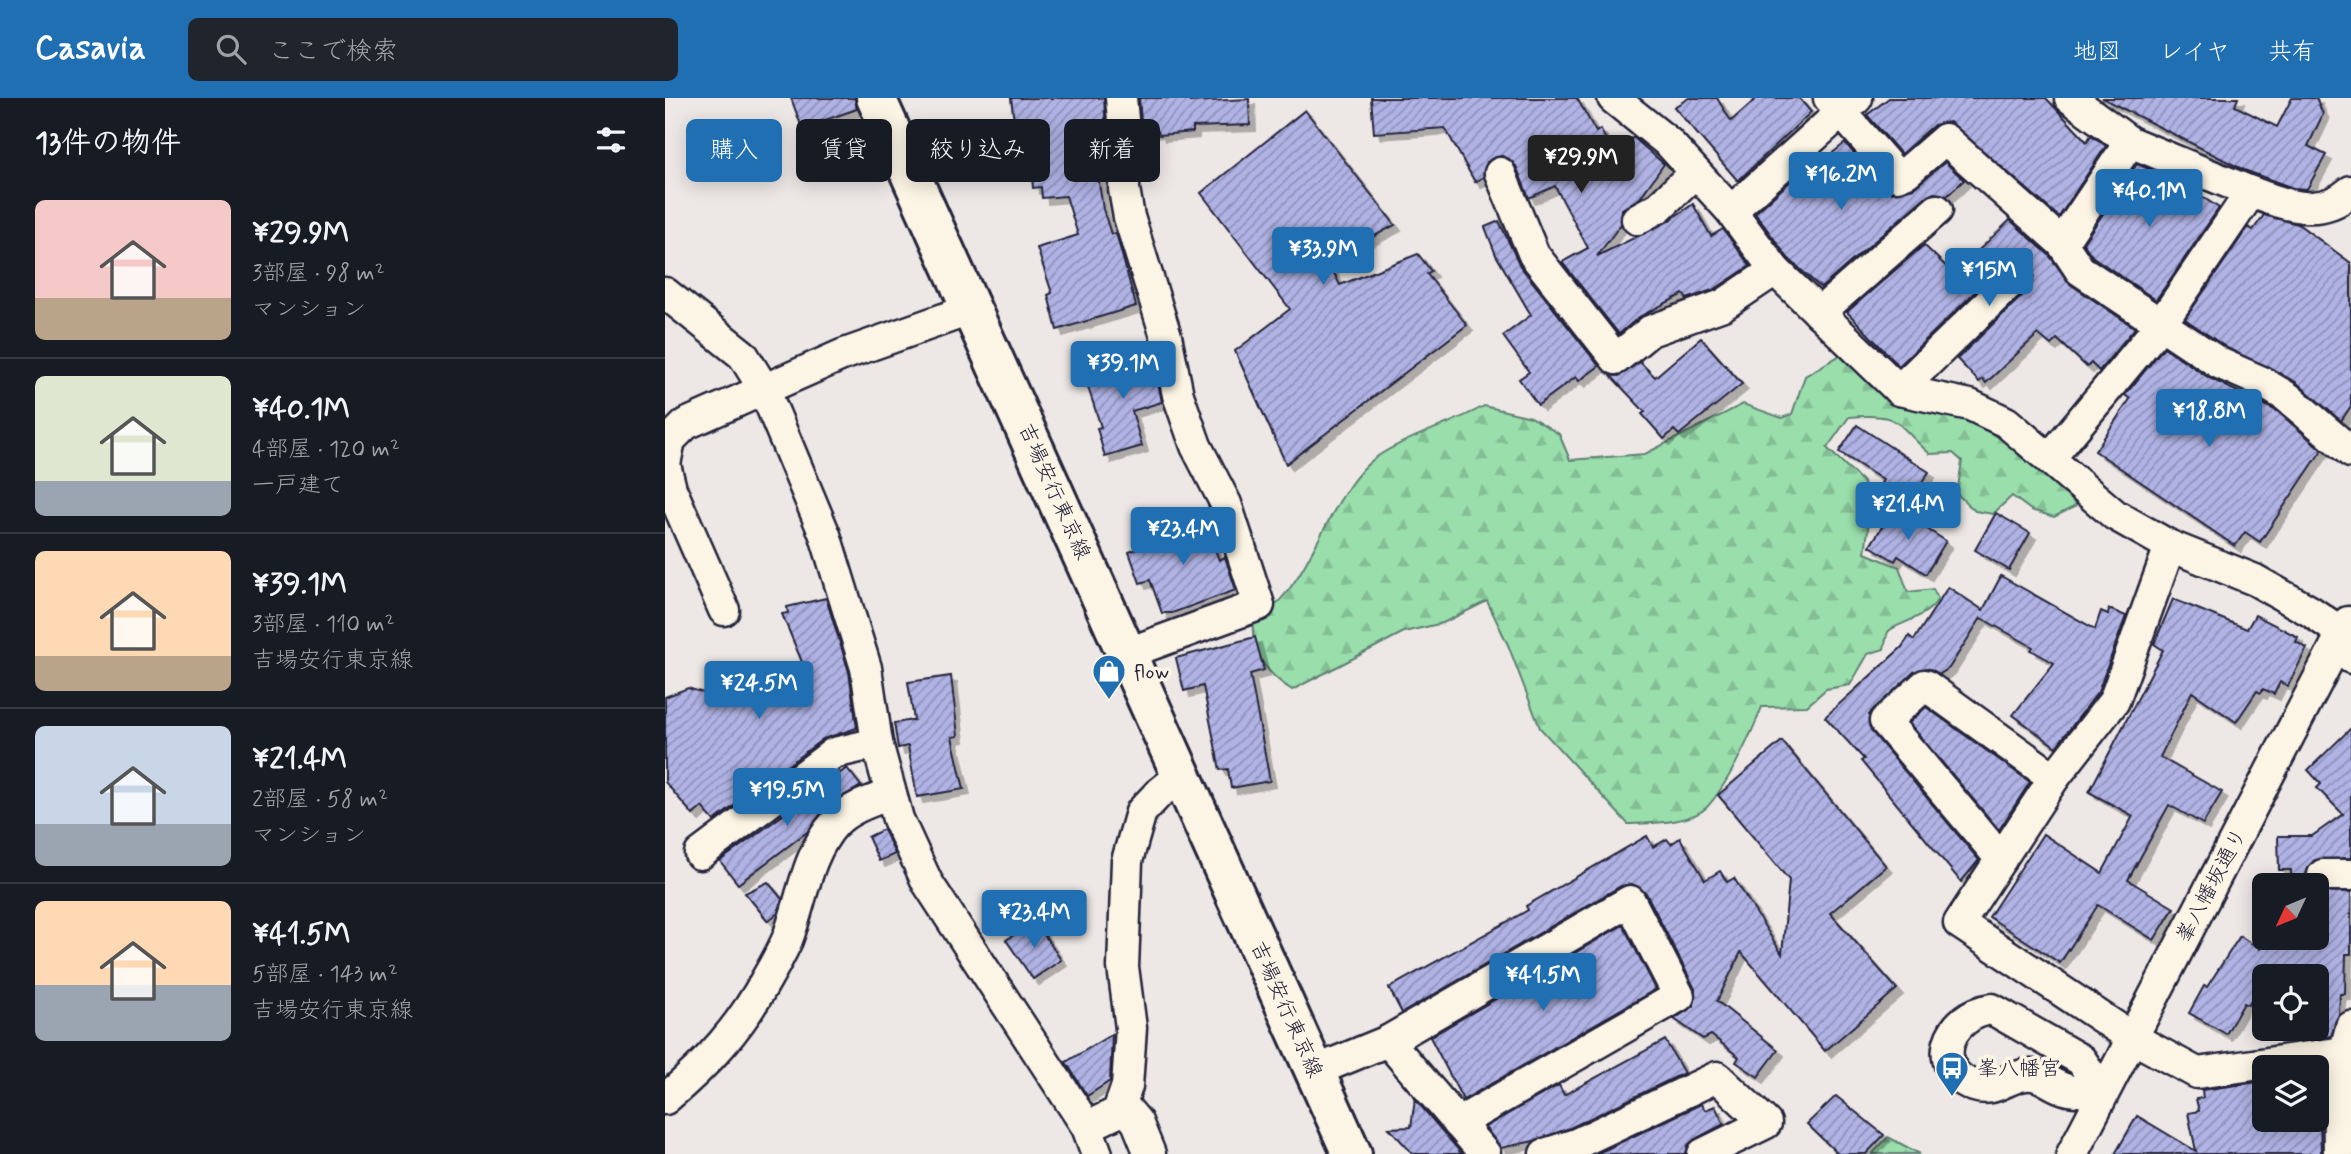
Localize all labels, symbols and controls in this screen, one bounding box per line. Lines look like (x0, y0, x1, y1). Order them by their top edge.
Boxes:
search box (188, 18, 678, 81)
text: Casavia (35, 27, 146, 71)
icon: search (212, 30, 250, 68)
text: ここで検索 (268, 35, 398, 69)
text: 地図 (2073, 37, 2121, 68)
text: レイヤ (2159, 37, 2230, 68)
text: 共有 (2268, 37, 2316, 68)
chip: 購入 (686, 119, 782, 182)
chip: 賃貸 (796, 119, 892, 182)
chip: 絞り込み (906, 119, 1050, 182)
chip: 新着 (1064, 119, 1160, 182)
icon: filters (592, 121, 630, 159)
text: 13件の物件 (35, 124, 181, 163)
pin: ¥29.9M (1524, 136, 1638, 195)
text: ¥29.9M (1544, 143, 1618, 173)
pin: ¥16.2M (1784, 152, 1898, 212)
text: ¥16.2M (1805, 160, 1877, 190)
pin: ¥40.1M (2092, 170, 2206, 229)
text: ¥40.1M (2111, 177, 2187, 207)
text: ¥29.9M (252, 214, 349, 253)
icon: home (91, 228, 175, 312)
pin: ¥33.9M (1266, 228, 1380, 287)
text: ¥33.9M (1288, 235, 1358, 265)
pin: ¥15M (1948, 248, 2030, 308)
text: ¥15M (1961, 256, 2017, 286)
text: 3部屋 · 98 m² (252, 259, 385, 289)
text: マンション (252, 295, 366, 325)
pin: ¥39.1M (1066, 342, 1180, 401)
text: ¥39.1M (1087, 349, 1159, 379)
text: ¥40.1M (252, 390, 350, 429)
pin: ¥18.8M (2152, 390, 2266, 449)
text: ¥18.8M (2172, 397, 2246, 427)
icon: home (91, 404, 175, 488)
street label: 吉場安行東京線 (1011, 419, 1097, 564)
text: 4部屋 · 120 m² (252, 435, 400, 465)
text: 一戸建て (252, 471, 344, 501)
pin: ¥21.4M (1851, 482, 1965, 542)
text: ¥21.4M (1872, 490, 1944, 520)
pin: ¥23.4M (1126, 508, 1240, 567)
text: ¥23.4M (1147, 515, 1219, 545)
text: ¥39.1M (252, 565, 347, 604)
icon: home (91, 579, 175, 663)
text: 3部屋 · 110 m² (252, 610, 395, 640)
text: 吉場安行東京線 (252, 646, 413, 676)
shop icon: flow (1090, 652, 1128, 701)
place label: flow (1133, 658, 1169, 686)
pin: ¥24.5M (702, 662, 816, 721)
text: ¥24.5M (720, 669, 798, 699)
text: ¥21.4M (252, 740, 347, 779)
icon: home (91, 754, 175, 838)
pin: ¥19.5M (730, 768, 844, 828)
text: ¥19.5M (749, 776, 825, 806)
text: 2部屋 · 58 m² (252, 785, 388, 815)
text: マンション (252, 821, 366, 851)
street label: 峯八幡坂通り (2170, 823, 2254, 948)
north arrow (2252, 873, 2329, 950)
map controls (2252, 873, 2329, 1132)
pin: ¥23.4M (977, 890, 1091, 950)
text: ¥23.4M (998, 898, 1070, 928)
text: ¥41.5M (252, 915, 350, 954)
icon: home (91, 929, 175, 1013)
street label: 吉場安行東京線 (1243, 937, 1329, 1082)
pin: ¥41.5M (1486, 954, 1600, 1013)
text: 5部屋 · 143 m² (252, 960, 398, 990)
text: ¥41.5M (1505, 961, 1581, 991)
button: locate (2252, 964, 2329, 1041)
text: 吉場安行東京線 (252, 996, 413, 1026)
bus stop icon: 峯八幡宮 (1933, 1049, 1971, 1098)
place label: 峯八幡宮 (1977, 1055, 2061, 1083)
button: layers (2252, 1055, 2329, 1132)

